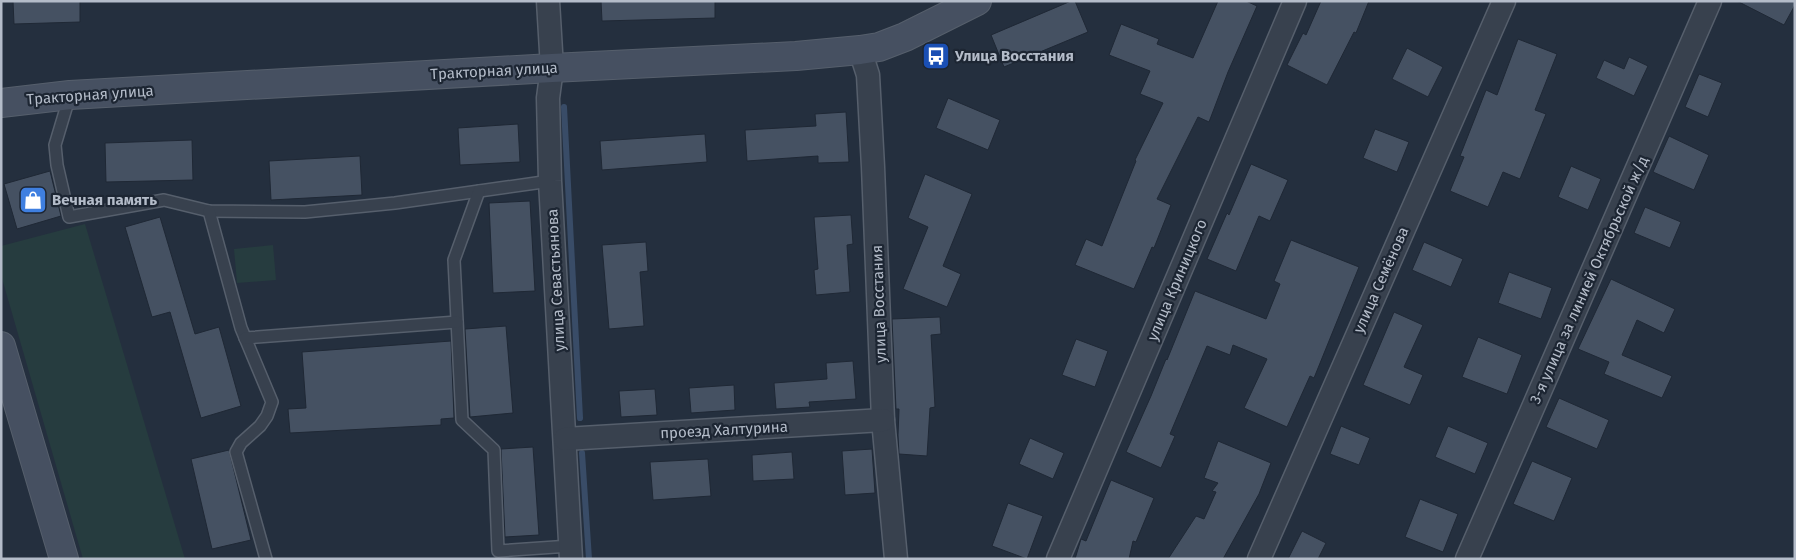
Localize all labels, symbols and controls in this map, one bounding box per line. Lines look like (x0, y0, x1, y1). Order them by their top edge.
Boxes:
bus stop icon: Улица Восстания (921, 41, 951, 71)
place label: Улица Восстания (954, 47, 1074, 65)
street label: Тракторная улица (430, 59, 558, 83)
street label: Тракторная улица (26, 82, 154, 108)
street label: 3-я улица за линией Октябрьской ж/д (1526, 153, 1652, 407)
shop icon: Вечная память (18, 185, 48, 215)
place label: Вечная память (52, 191, 157, 209)
street label: улица Севастьянова (543, 208, 569, 352)
street label: улица Криницкого (1143, 216, 1211, 344)
street label: улица Семёнова (1350, 224, 1412, 336)
street label: улица Восстания (868, 245, 890, 363)
street label: проезд Халтурина (660, 418, 788, 442)

